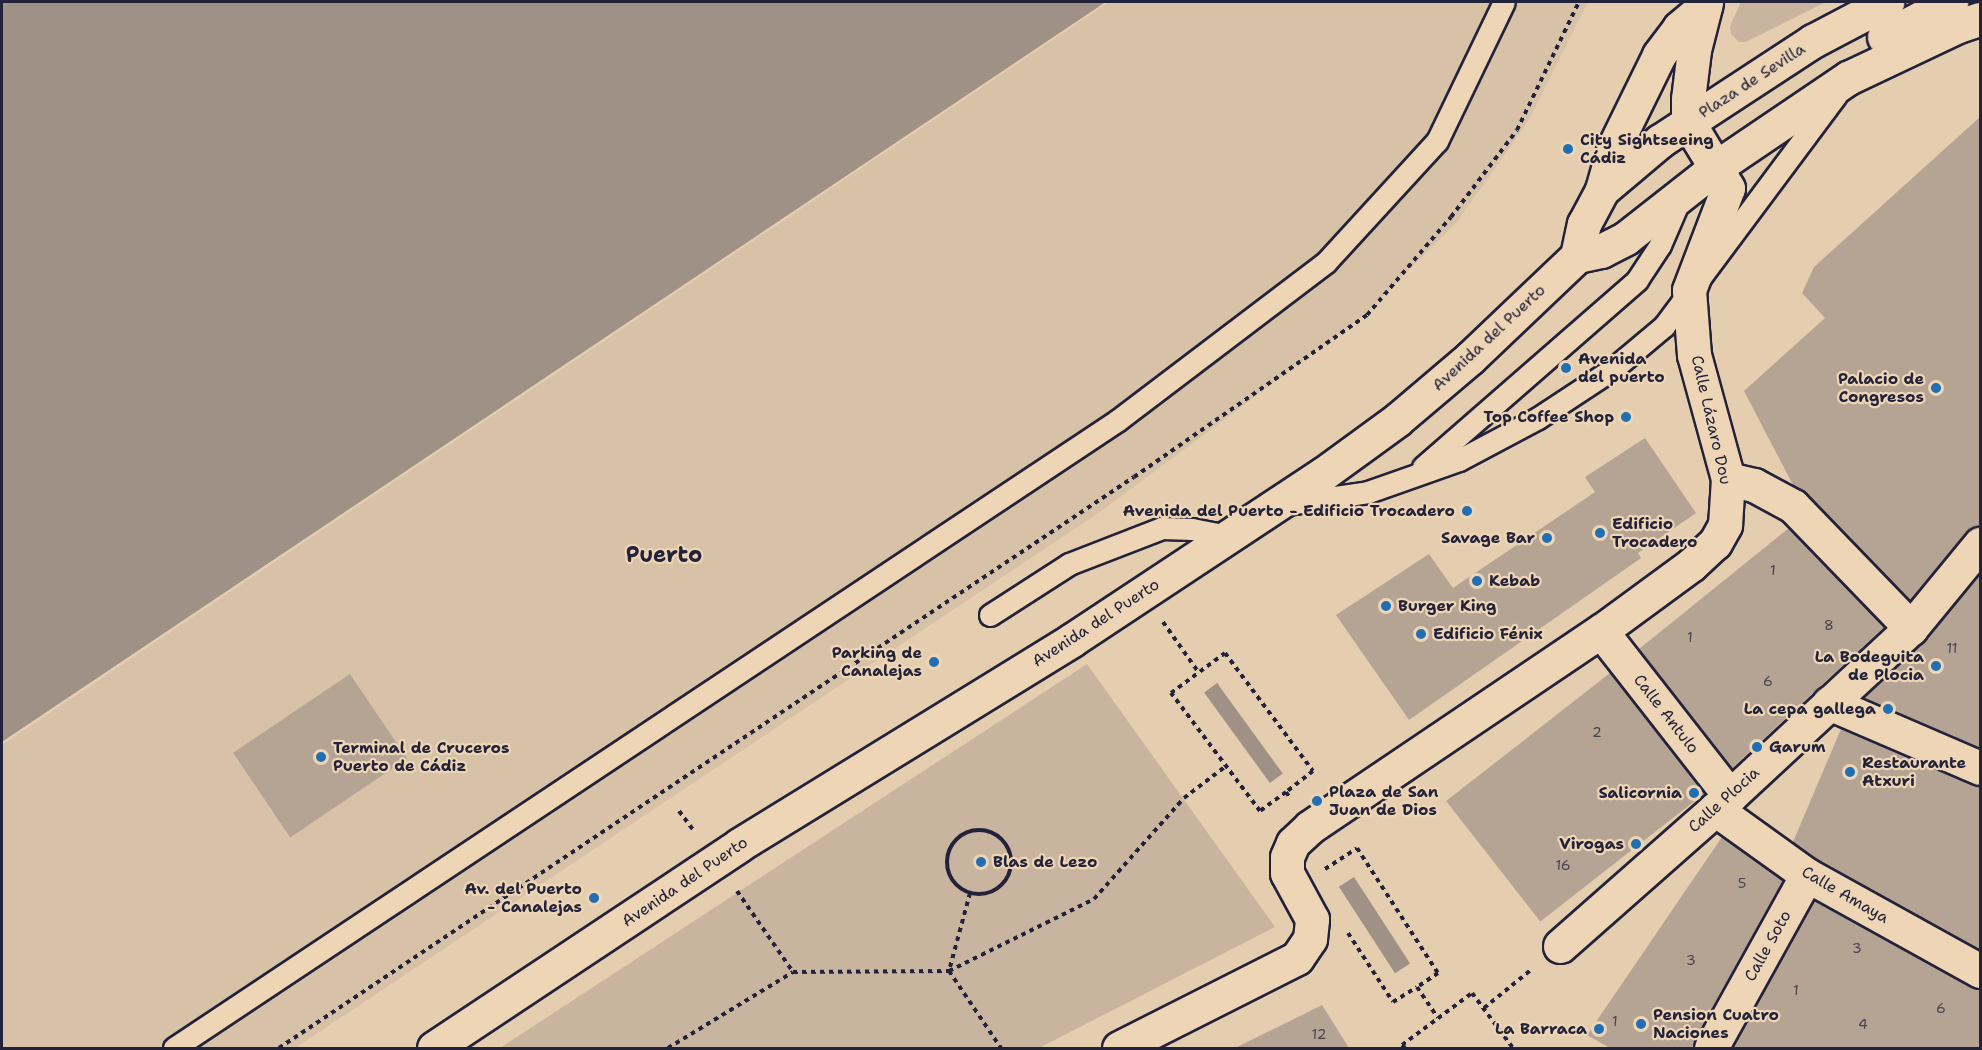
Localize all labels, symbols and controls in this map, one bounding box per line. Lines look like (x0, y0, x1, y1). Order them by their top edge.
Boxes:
street label: Plaza de Sevilla (1695, 39, 1809, 123)
place label: City Sightseeing Cádiz (1580, 130, 1714, 168)
marker: City Sightseeing Cádiz (1561, 142, 1575, 156)
street label: Avenida del Puerto (1429, 281, 1549, 395)
place label: Avenida del puerto (1578, 349, 1665, 387)
street label: Calle Lázaro Dou (1687, 354, 1735, 486)
marker: Avenida del puerto (1559, 361, 1573, 375)
place label: Palacio de Congresos (1838, 369, 1924, 407)
marker: Palacio de Congresos (1929, 381, 1943, 395)
place label: Top Coffee Shop (1483, 407, 1614, 427)
marker: Top Coffee Shop (1619, 410, 1633, 424)
place label: Avenida del Puerto - Edificio Trocadero (1123, 501, 1455, 521)
marker: Avenida del Puerto - Edificio Trocadero (1460, 504, 1474, 518)
place label: Edificio Trocadero (1612, 514, 1697, 552)
marker: Edificio Trocadero (1593, 526, 1607, 540)
place label: Savage Bar (1441, 528, 1535, 548)
marker: Savage Bar (1540, 531, 1554, 545)
district label: Puerto (626, 542, 702, 568)
house number: 1 (1770, 562, 1776, 578)
place label: Kebab (1489, 571, 1540, 591)
marker: Kebab (1470, 574, 1484, 588)
street label: Avenida del Puerto (1029, 575, 1163, 671)
place label: Burger King (1398, 596, 1496, 616)
marker: Burger King (1379, 599, 1393, 613)
house number: 8 (1824, 617, 1834, 633)
place label: Edificio Fénix (1433, 624, 1543, 644)
marker: Edificio Fénix (1414, 627, 1428, 641)
house number: 1 (1687, 629, 1693, 645)
house number: 11 (1946, 640, 1958, 656)
place label: Parking de Canalejas (832, 643, 922, 681)
place label: La Bodeguita de Plocia (1815, 647, 1924, 685)
marker: Parking de Canalejas (927, 655, 941, 669)
marker: La Bodeguita de Plocia (1929, 659, 1943, 673)
street label: Calle Antulo (1629, 671, 1703, 757)
house number: 6 (1763, 673, 1773, 689)
place label: La cepa gallega (1744, 699, 1876, 719)
marker: La cepa gallega (1881, 702, 1895, 716)
house number: 2 (1592, 724, 1602, 740)
place label: Garum (1769, 737, 1826, 757)
place label: Terminal de Cruceros Puerto de Cádiz (333, 738, 509, 776)
marker: Garum (1750, 740, 1764, 754)
marker: Terminal de Cruceros Puerto de Cádiz (314, 750, 328, 764)
place label: Restaurante Atxuri (1862, 753, 1966, 791)
street label: Calle Plocia (1685, 763, 1763, 837)
marker: Restaurante Atxuri (1843, 765, 1857, 779)
place label: Plaza de San Juan de Dios (1329, 782, 1438, 820)
place label: Salicornia (1598, 783, 1682, 803)
marker: Salicornia (1687, 786, 1701, 800)
marker: Plaza de San Juan de Dios (1310, 794, 1324, 808)
street label: Avenida del Puerto (619, 833, 751, 931)
place label: Virogas (1559, 834, 1624, 854)
marker: Virogas (1629, 837, 1643, 851)
place label: Blas de Lezo (993, 852, 1097, 872)
marker: Blas de Lezo (974, 855, 988, 869)
house number: 16 (1555, 857, 1571, 873)
street label: Calle Amaya (1798, 862, 1892, 928)
house number: 5 (1738, 875, 1746, 891)
place label: Av. del Puerto - Canalejas (464, 879, 582, 917)
marker: Av. del Puerto - Canalejas (587, 891, 601, 905)
street label: Calle Soto (1741, 907, 1795, 985)
house number: 3 (1852, 940, 1862, 956)
house number: 3 (1686, 952, 1696, 968)
house number: 1 (1793, 982, 1799, 998)
house number: 6 (1936, 1000, 1946, 1016)
place label: Pension Cuatro Naciones (1653, 1005, 1779, 1043)
house number: 1 (1612, 1013, 1618, 1029)
house number: 4 (1858, 1016, 1868, 1032)
marker: Pension Cuatro Naciones (1634, 1017, 1648, 1031)
place label: La Barraca (1495, 1019, 1587, 1039)
marker: La Barraca (1592, 1022, 1606, 1036)
house number: 12 (1312, 1026, 1326, 1042)

